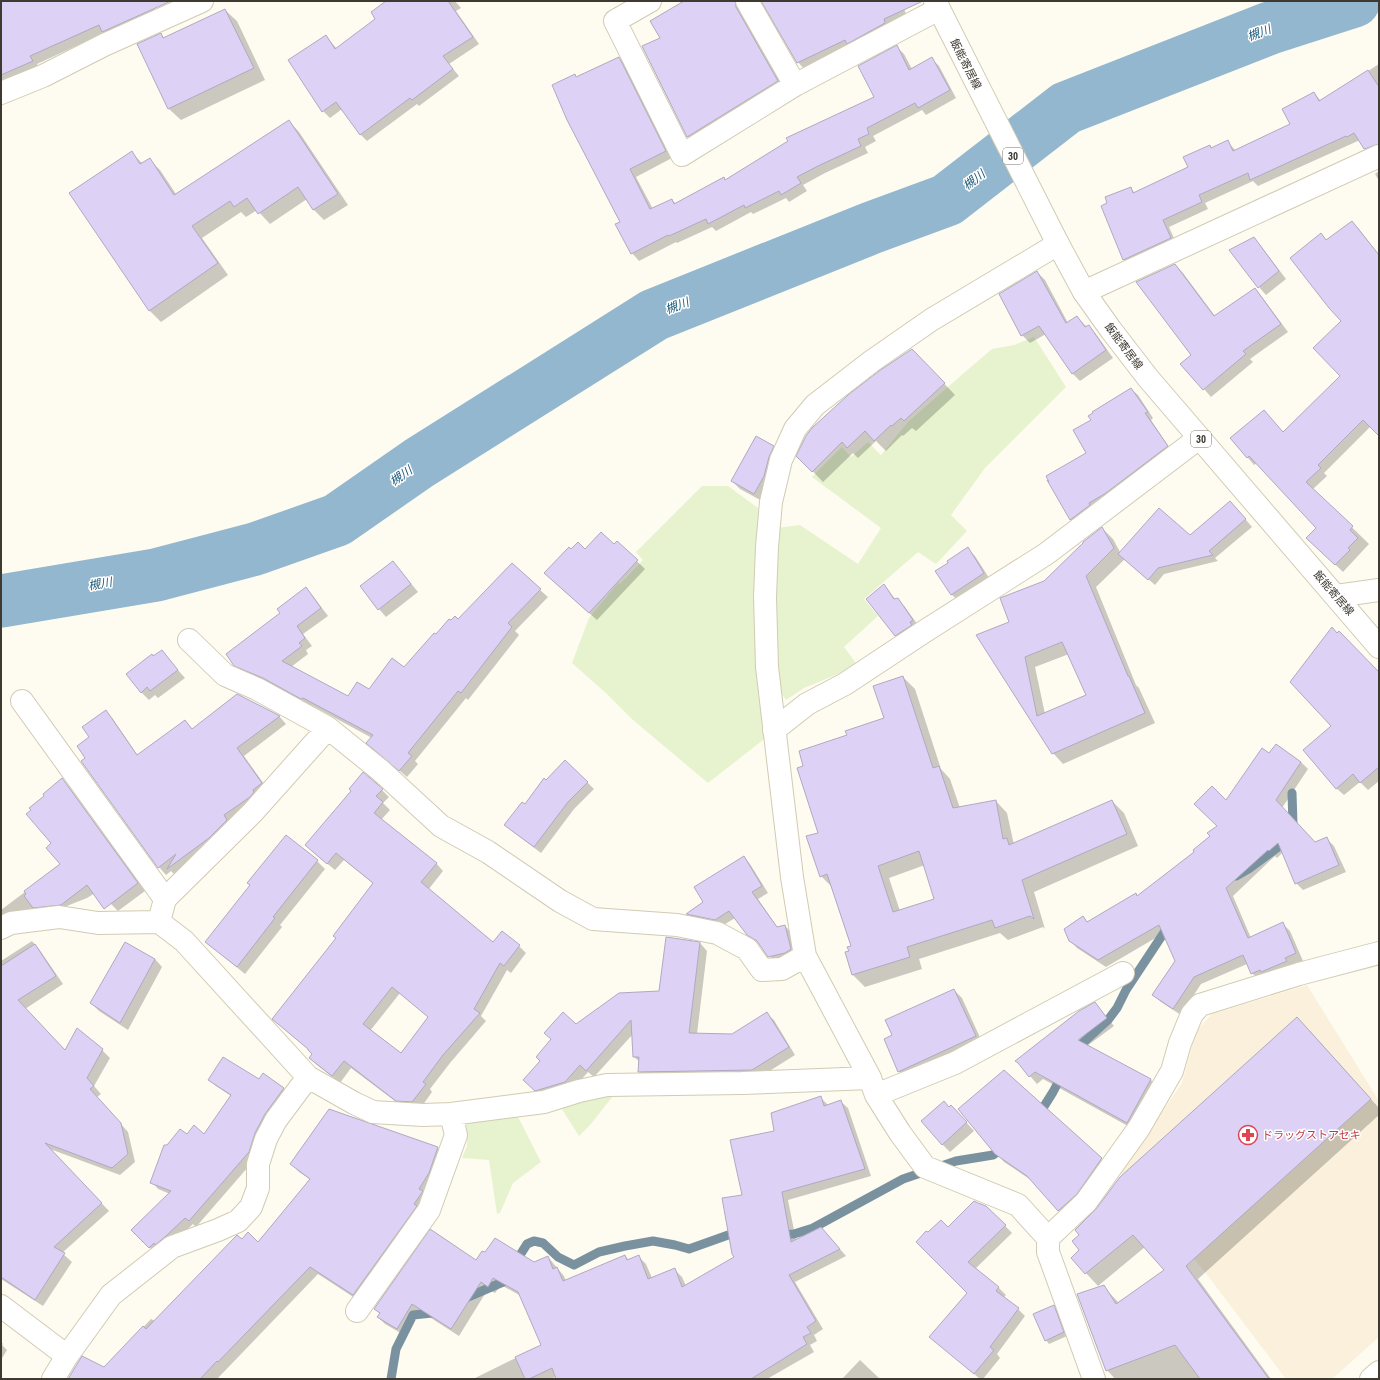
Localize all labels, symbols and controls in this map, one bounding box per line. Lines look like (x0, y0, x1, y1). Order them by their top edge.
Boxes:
water label: 槻川 (1245, 21, 1275, 44)
street label: 飯能寄居線 (947, 37, 984, 92)
road number: 30 (1003, 148, 1023, 164)
water label: 槻川 (960, 166, 989, 193)
water label: 槻川 (663, 294, 693, 317)
street label: 飯能寄居線 (1102, 320, 1145, 372)
road number: 30 (1191, 431, 1211, 447)
water label: 槻川 (387, 462, 416, 489)
street label: 飯能寄居線 (1311, 568, 1357, 618)
water label: 槻川 (87, 575, 115, 593)
pharmacy icon: ドラッグストアセキ (1237, 1124, 1259, 1146)
place label: ドラッグストアセキ (1262, 1129, 1361, 1142)

